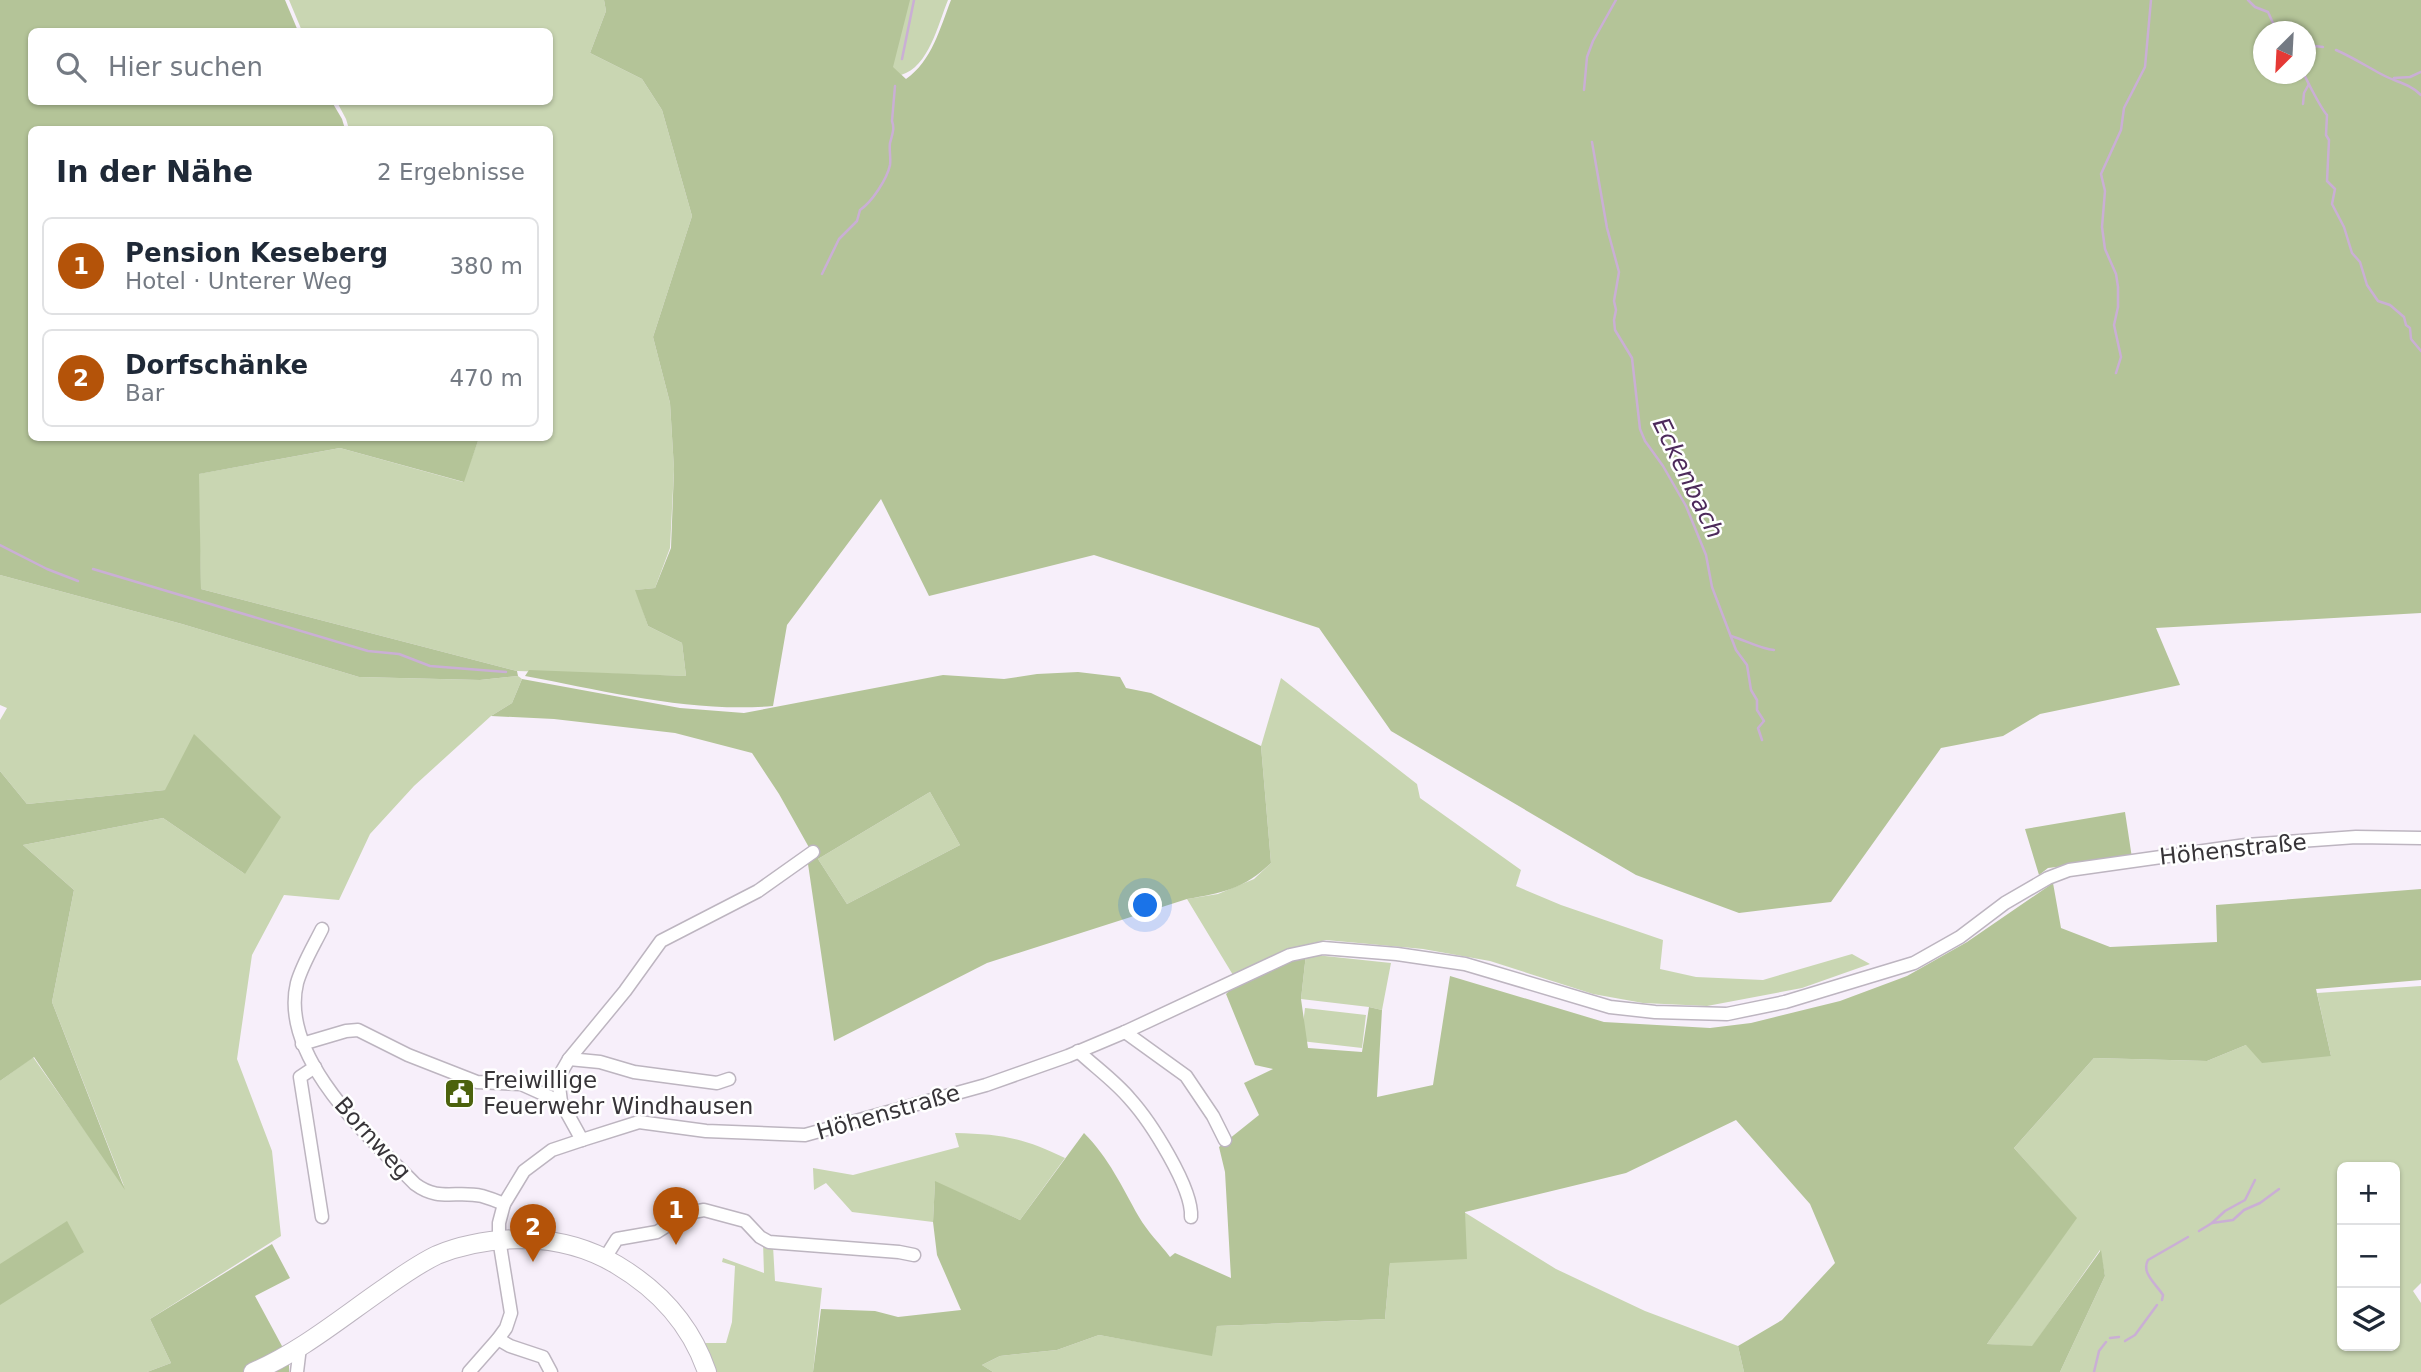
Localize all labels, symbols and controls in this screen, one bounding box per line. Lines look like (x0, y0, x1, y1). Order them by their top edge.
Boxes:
north arrow (2253, 21, 2316, 84)
search box (28, 28, 553, 105)
icon: search (52, 48, 90, 86)
text: Hier suchen (108, 52, 263, 82)
text: In der Nähe (56, 154, 253, 189)
text: 2 Ergebnisse (377, 159, 525, 185)
text: Pension Keseberg (125, 238, 388, 268)
text: 1 (73, 253, 89, 279)
text: 380 m (449, 253, 523, 279)
text: Hotel · Unterer Weg (125, 268, 352, 294)
text: Dorfschänke (125, 350, 308, 380)
text: 2 (73, 365, 89, 391)
text: 470 m (449, 365, 523, 391)
text: Bar (125, 380, 164, 406)
water label: Eckenbach (1647, 413, 1729, 543)
street label: Höhenstraße (2158, 828, 2308, 870)
your location (1128, 888, 1162, 922)
place label: Freiwillige Feuerwehr Windhausen (483, 1067, 753, 1119)
public building icon: Freiwillige Feuerwehr Windhausen (443, 1076, 477, 1110)
street label: Höhenstraße (813, 1079, 963, 1145)
street label: Bornweg (330, 1092, 416, 1184)
map controls (2337, 1162, 2400, 1351)
button: + (2337, 1162, 2400, 1225)
pin: 1 (653, 1187, 699, 1245)
pin: 2 (510, 1204, 556, 1262)
button: − (2337, 1225, 2400, 1288)
button: layers (2337, 1288, 2400, 1351)

